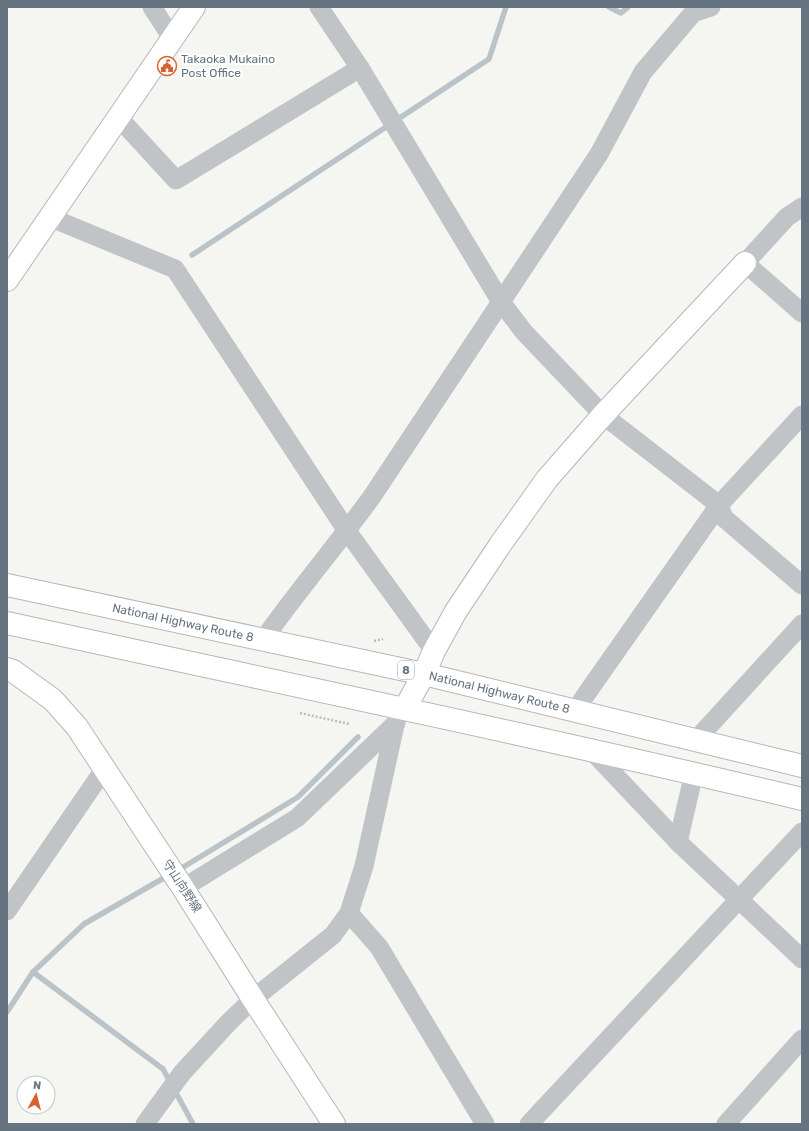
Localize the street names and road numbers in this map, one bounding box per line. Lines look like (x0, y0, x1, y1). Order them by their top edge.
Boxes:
street label: National Highway Route 8 (111, 601, 255, 644)
road number: 8 (398, 661, 414, 679)
street label: National Highway Route 8 (428, 668, 571, 716)
street label: 守山向野線 (160, 857, 204, 915)

